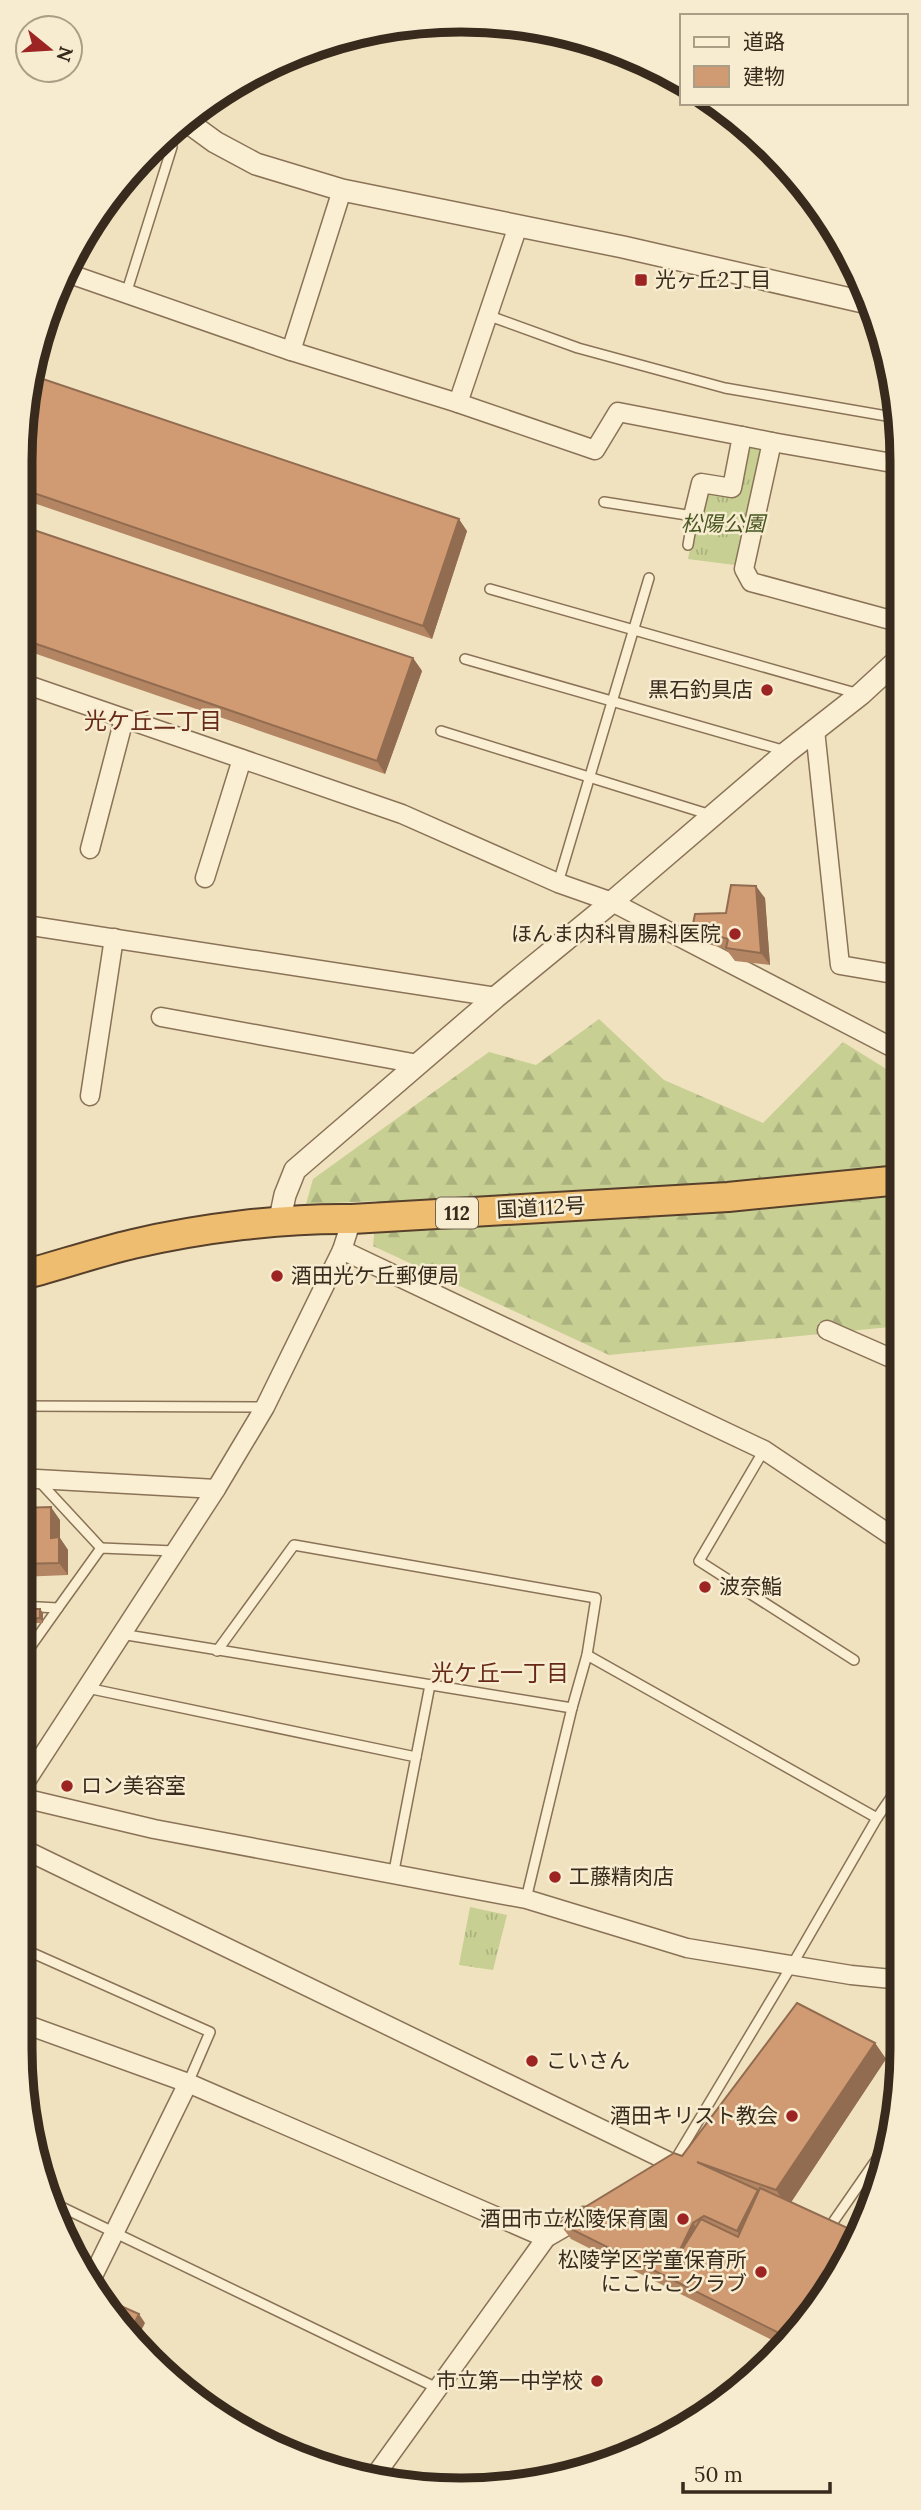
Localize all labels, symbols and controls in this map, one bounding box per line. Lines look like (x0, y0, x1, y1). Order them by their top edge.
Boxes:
north arrow (14, 14, 84, 84)
legend (680, 14, 907, 105)
text: 道路 (743, 28, 785, 55)
text: N (51, 44, 79, 65)
text: 建物 (743, 63, 785, 90)
place label: 光ヶ丘2丁目 (655, 266, 771, 293)
marker: 光ヶ丘2丁目 (633, 272, 649, 288)
park label: 松陽公園 (681, 510, 768, 537)
place label: 黒石釣具店 (648, 676, 753, 703)
marker: 黒石釣具店 (759, 682, 775, 698)
district label: 光ケ丘二丁目 (84, 706, 222, 735)
place label: ほんま内科胃腸科医院 (511, 920, 721, 947)
marker: ほんま内科胃腸科医院 (727, 926, 743, 942)
street label: 国道112号 (496, 1192, 586, 1223)
road number: 112 (436, 1198, 478, 1228)
place label: 酒田光ケ丘郵便局 (291, 1262, 459, 1289)
marker: 酒田光ケ丘郵便局 (269, 1268, 285, 1284)
place label: 波奈鮨 (719, 1573, 782, 1600)
marker: 波奈鮨 (697, 1579, 713, 1595)
district label: 光ケ丘一丁目 (431, 1658, 569, 1687)
place label: ロン美容室 (81, 1772, 186, 1799)
marker: ロン美容室 (59, 1778, 75, 1794)
place label: 工藤精肉店 (569, 1863, 674, 1890)
marker: 工藤精肉店 (547, 1869, 563, 1885)
place label: こいさん (546, 2047, 630, 2074)
marker: こいさん (524, 2053, 540, 2069)
place label: 酒田キリスト教会 (610, 2102, 778, 2129)
marker: 酒田キリスト教会 (784, 2108, 800, 2124)
place label: 酒田市立松陵保育園 (480, 2205, 669, 2232)
marker: 酒田市立松陵保育園 (675, 2211, 691, 2227)
place label: 松陵学区学童保育所 にこにこクラブ (558, 2246, 747, 2297)
marker: 松陵学区学童保育所 にこにこクラブ (753, 2264, 769, 2280)
place label: 市立第一中学校 (436, 2367, 583, 2394)
marker: 市立第一中学校 (589, 2373, 605, 2389)
scale bar (683, 2450, 830, 2494)
text: 50 m (694, 2461, 743, 2488)

